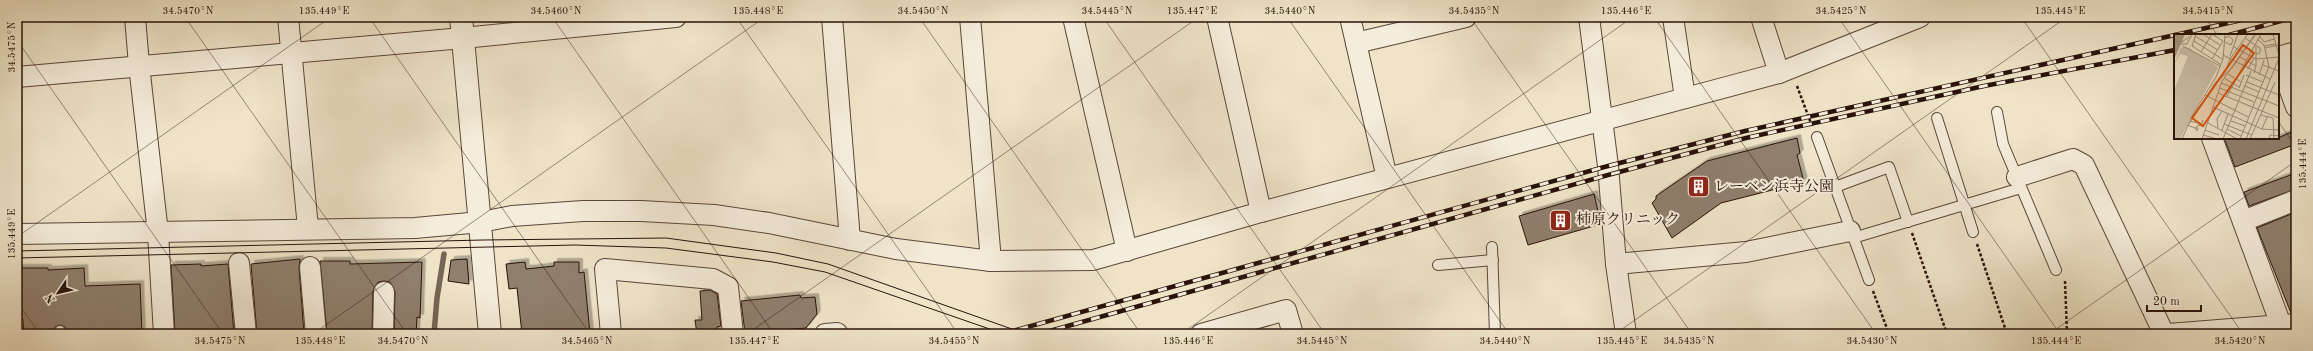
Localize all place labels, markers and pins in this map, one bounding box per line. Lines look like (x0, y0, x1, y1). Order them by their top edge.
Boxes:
building icon: レーベン浜寺公園 (1685, 174, 1711, 200)
place label: レーベン浜寺公園 (1714, 178, 1834, 195)
building icon: 柿原クリニック (1548, 207, 1574, 233)
place label: 柿原クリニック (1576, 211, 1680, 228)

